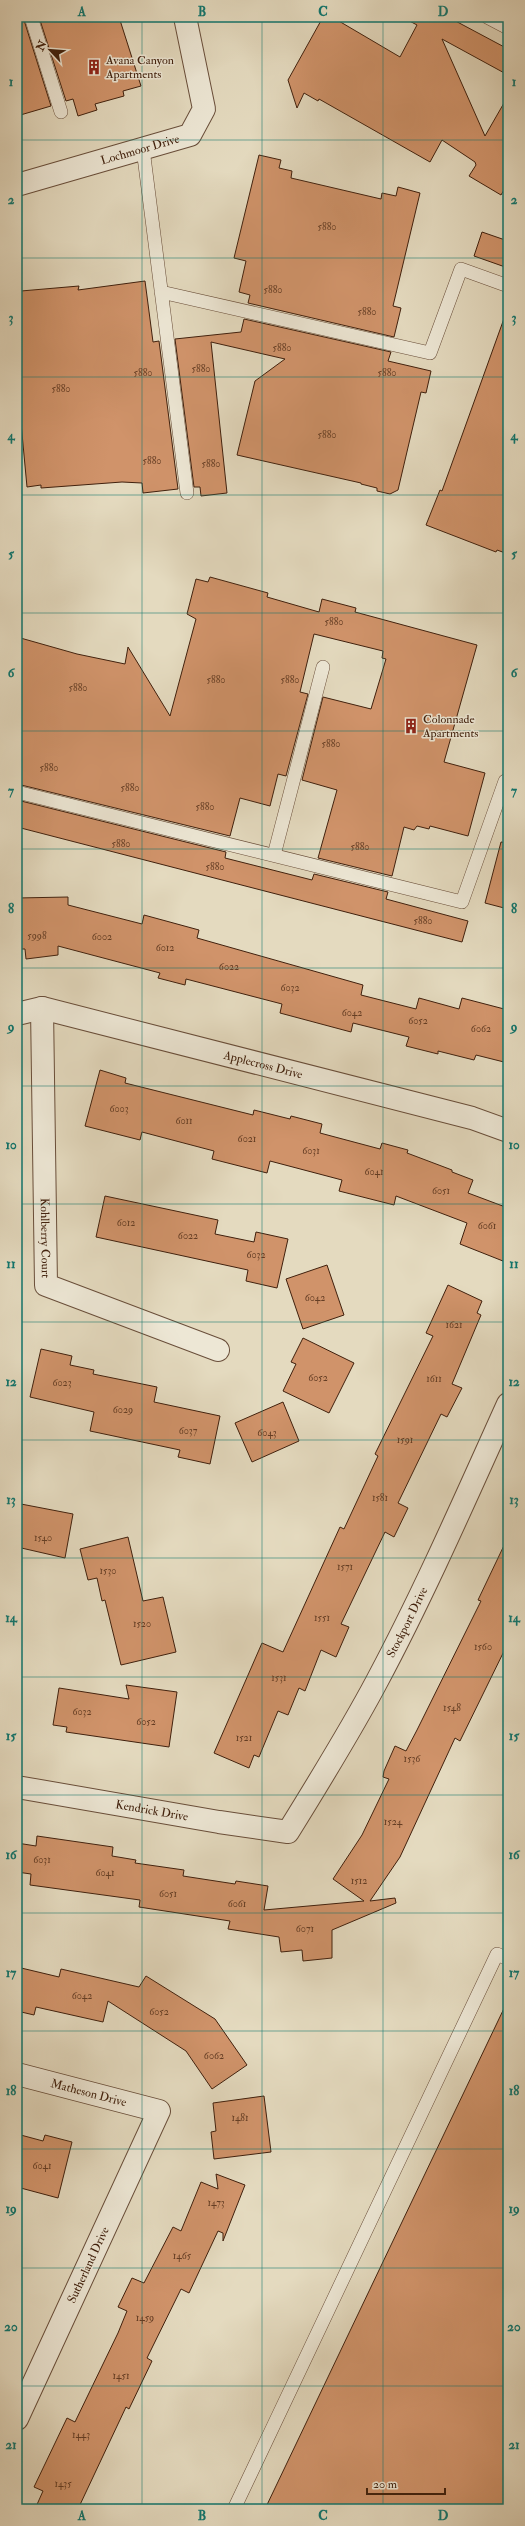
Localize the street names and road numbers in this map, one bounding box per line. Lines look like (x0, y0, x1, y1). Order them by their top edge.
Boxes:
street label: Lochmoor Drive (99, 131, 181, 168)
street label: Applecross Drive (221, 1047, 304, 1082)
street label: Kohlberry Court (37, 1198, 53, 1278)
street label: Stockport Drive (384, 1585, 431, 1660)
street label: Kendrick Drive (114, 1797, 189, 1825)
street label: Matheson Drive (49, 2076, 128, 2110)
street label: Sutherland Drive (64, 2225, 113, 2306)

